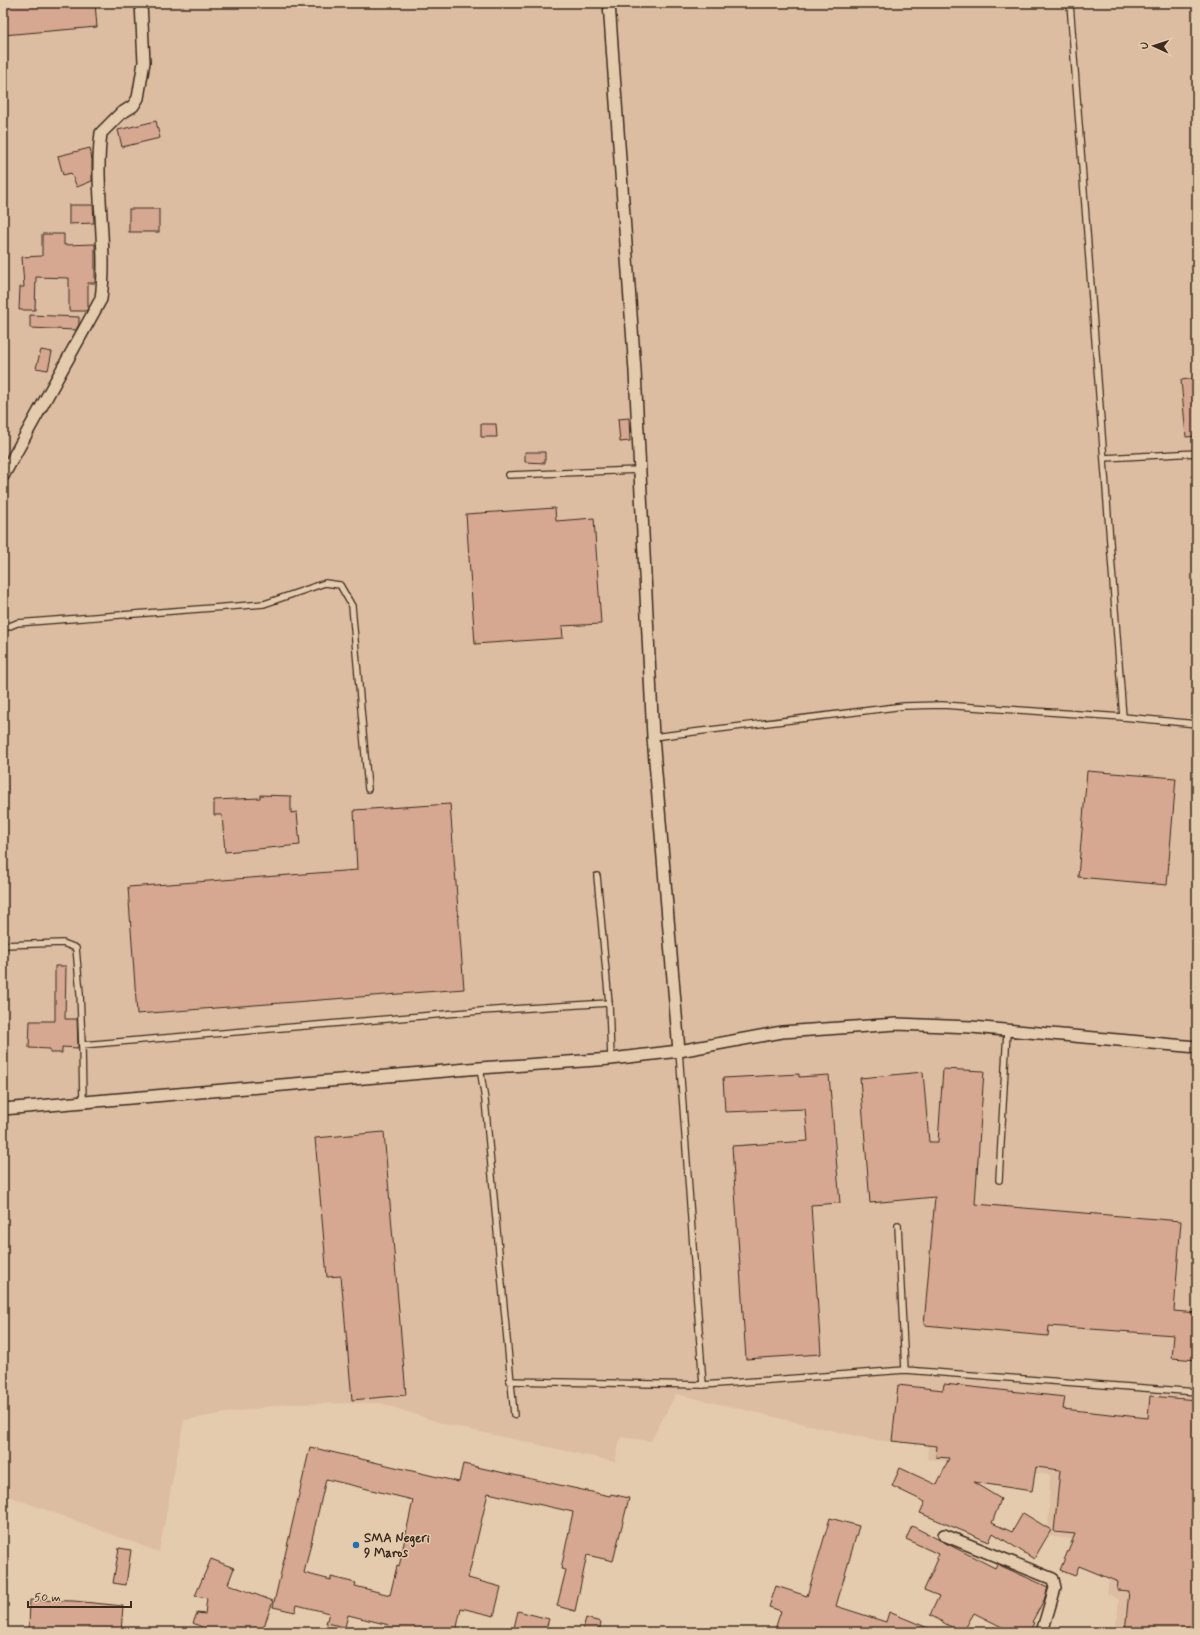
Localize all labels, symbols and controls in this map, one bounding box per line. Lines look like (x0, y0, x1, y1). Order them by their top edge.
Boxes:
north arrow (1134, 26, 1174, 66)
text: U (1138, 42, 1152, 49)
place label: SMA Negeri 9 Maros (364, 1530, 430, 1562)
marker: SMA Negeri 9 Maros (351, 1540, 361, 1550)
scale bar (28, 1583, 131, 1609)
text: 50 m (34, 1590, 61, 1606)

